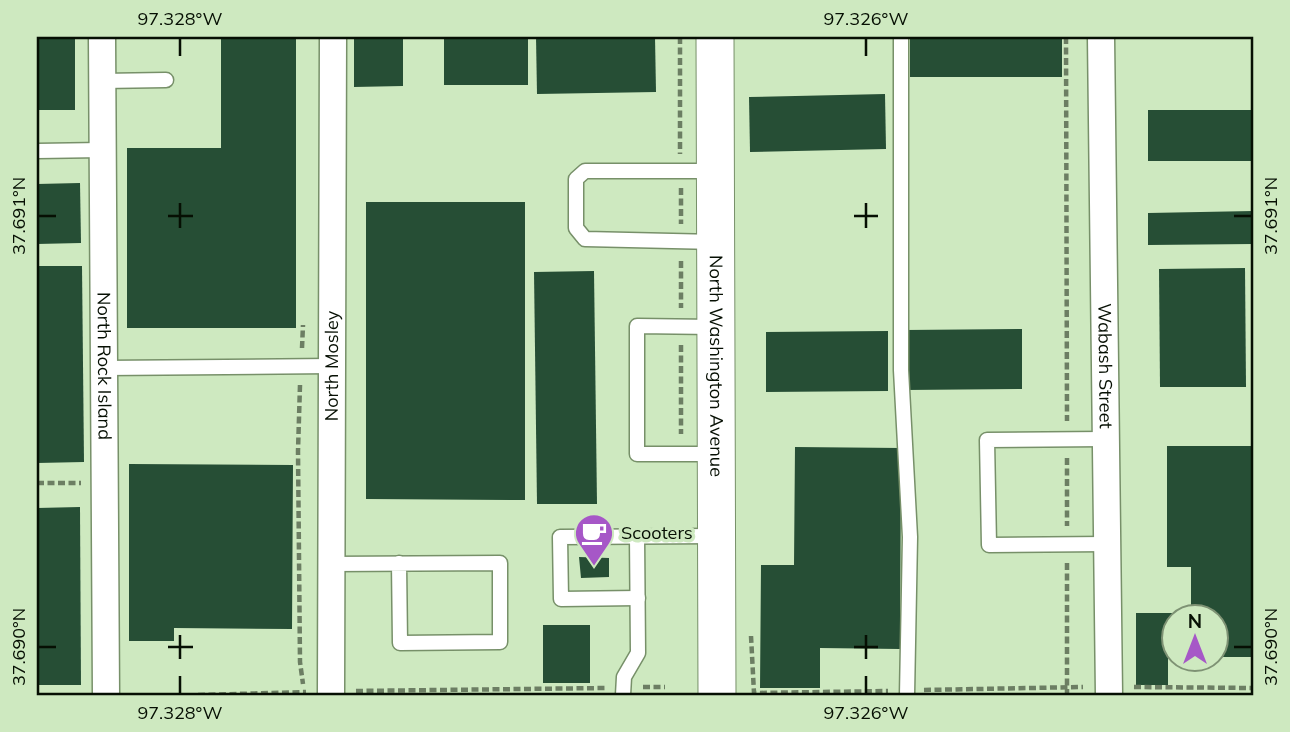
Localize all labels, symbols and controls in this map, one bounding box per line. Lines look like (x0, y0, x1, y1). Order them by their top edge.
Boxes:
text: 97.328°W (137, 7, 223, 30)
text: 97.326°W (823, 7, 909, 30)
text: 37.691°N (7, 177, 30, 255)
text: 37.691°N (1259, 177, 1282, 255)
street label: North Washington Avenue (705, 255, 728, 477)
street label: North Rock Island (93, 292, 116, 440)
street label: Wabash Street (1093, 303, 1118, 429)
street label: North Mosley (320, 310, 343, 421)
cafe icon: Scooters (573, 512, 615, 567)
place label: Scooters (621, 521, 693, 544)
north arrow (1160, 602, 1230, 672)
text: 37.690°N (7, 608, 30, 686)
text: 37.690°N (1259, 608, 1282, 686)
text: N (1188, 609, 1202, 633)
text: 97.328°W (137, 701, 223, 724)
text: 97.326°W (823, 701, 909, 724)

